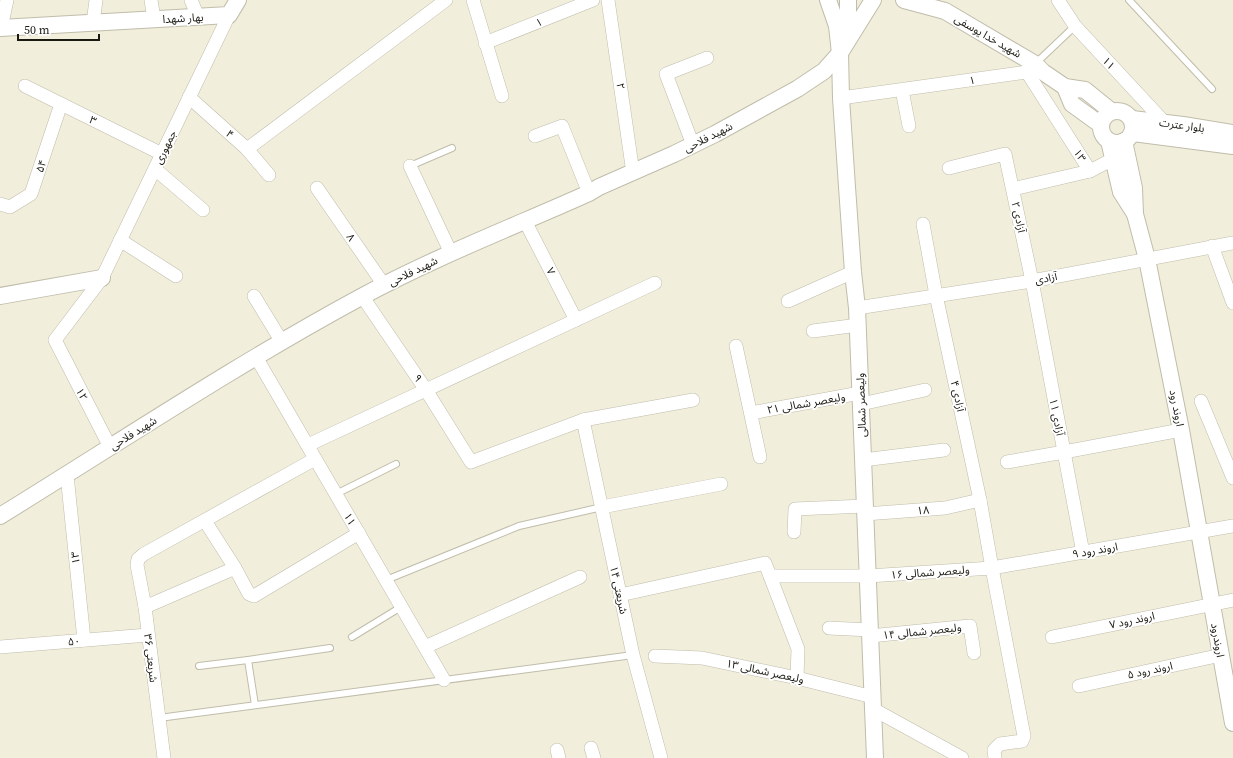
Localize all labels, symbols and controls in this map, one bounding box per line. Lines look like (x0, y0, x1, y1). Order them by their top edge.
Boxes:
street label: بهار شهدا (162, 10, 204, 27)
street label: شهید خدا یوسفی (952, 11, 1024, 62)
street label: ۱ (533, 14, 545, 31)
scale bar (18, 16, 99, 42)
text: 50 m (24, 22, 50, 38)
street label: ۱۱ (1099, 54, 1118, 73)
street label: ۱ (968, 73, 976, 88)
street label: ۲ (613, 82, 628, 90)
street label: ۳ (87, 112, 99, 129)
street label: بلوار عترت (1158, 115, 1206, 136)
street label: شهید فلاحی (681, 119, 735, 156)
street label: جمهوری (151, 127, 180, 167)
street label: ۴ (222, 127, 237, 142)
street label: ۱۳ (1070, 146, 1089, 165)
street label: ۵۴ (32, 158, 51, 174)
street label: آزادی ۲ (1008, 200, 1029, 235)
street label: ۸ (343, 230, 359, 245)
street label: شهید فلاحی (386, 253, 441, 290)
street label: ۷ (542, 265, 559, 278)
street label: آزادی (1034, 269, 1059, 288)
street label: ۹ (410, 371, 426, 385)
street label: ولیعصر شمالی (853, 373, 870, 437)
street label: آزادی ۴ (947, 379, 968, 414)
street label: ۱۲ (72, 385, 91, 403)
street label: اروند رود (1166, 388, 1187, 428)
street label: ولیعصر شمالی ۲۱ (766, 389, 847, 418)
street label: آزادی ۱۱ (1046, 397, 1068, 438)
street label: شهید فلاحی (107, 413, 160, 454)
street label: ۱۸ (916, 503, 931, 518)
street label: ۱۱ (340, 510, 359, 528)
street label: اروند رود ۹ (1071, 539, 1119, 562)
street label: ۱۳ (67, 551, 84, 565)
street label: ولیعصر شمالی ۱۶ (890, 562, 970, 583)
street label: شریعتی ۱۴ (606, 565, 631, 616)
street label: اروند رود ۷ (1108, 608, 1156, 633)
street label: ولیعصر شمالی ۱۴ (882, 620, 962, 643)
street label: اروندرود (1207, 622, 1228, 658)
street label: شریعتی ۳۶ (140, 633, 161, 684)
street label: ۵۰ (67, 634, 81, 649)
street label: ولیعصر شمالی ۱۳ (725, 656, 805, 687)
street label: اروند رود ۵ (1126, 658, 1174, 683)

